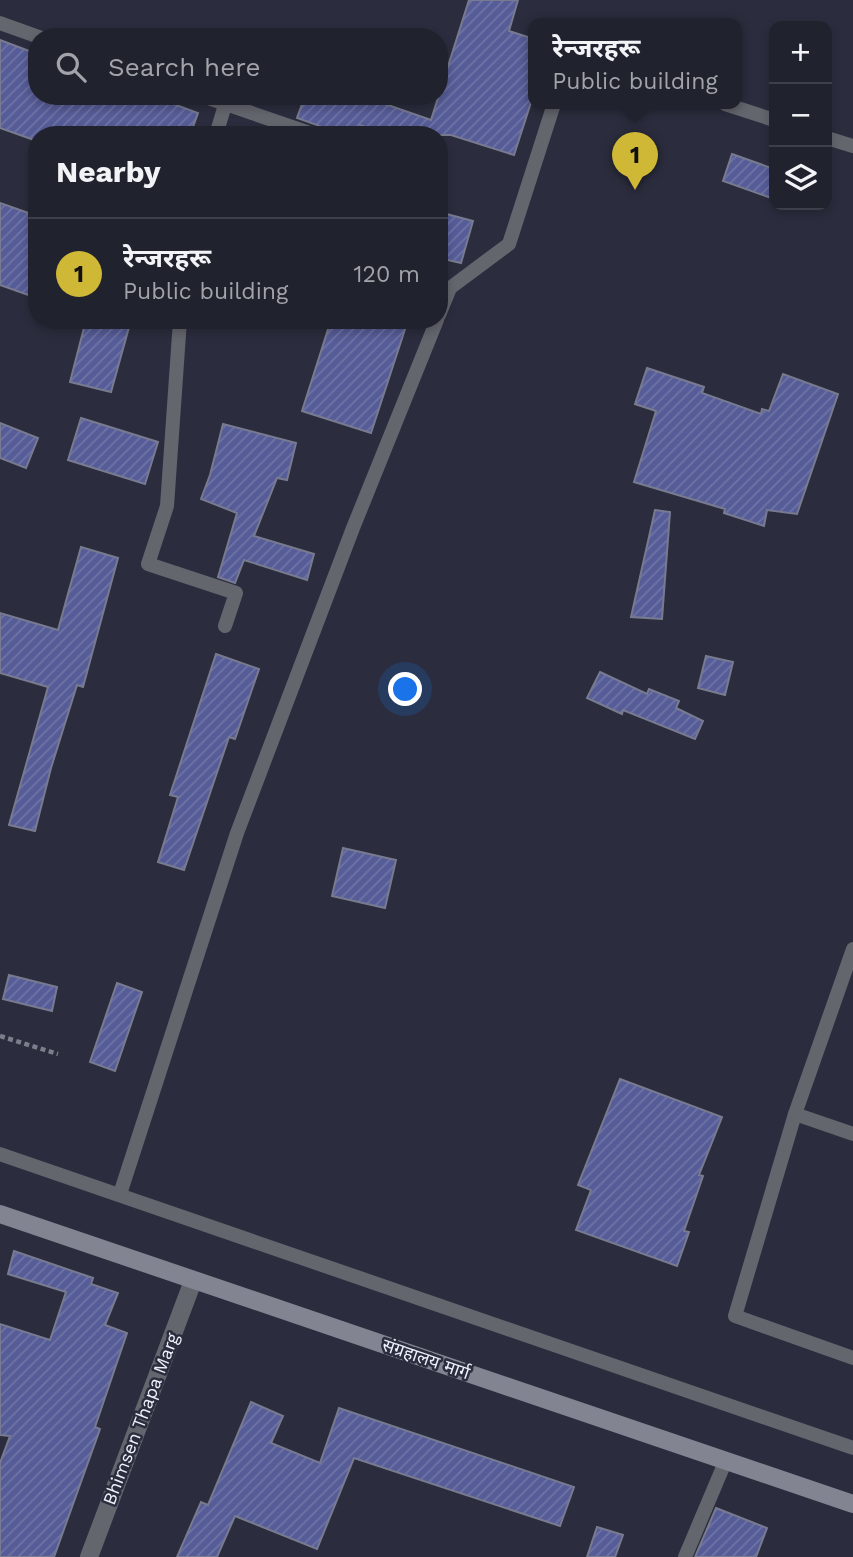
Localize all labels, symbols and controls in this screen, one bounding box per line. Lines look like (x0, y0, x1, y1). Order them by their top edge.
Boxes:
popup (528, 18, 742, 109)
map controls (769, 21, 832, 210)
button: + (769, 21, 832, 84)
search box (28, 28, 448, 105)
text: रेन्जरहरू (552, 33, 640, 63)
icon: search (52, 48, 90, 86)
text: Search here (108, 52, 260, 82)
text: Public building (552, 68, 718, 95)
button: − (769, 84, 832, 147)
pin: 1 (612, 132, 658, 190)
button: layers (769, 147, 832, 210)
text: Nearby (56, 154, 161, 189)
text: रेन्जरहरू (123, 243, 211, 273)
text: 1 (74, 261, 84, 288)
text: 120 m (354, 261, 420, 288)
text: Public building (123, 278, 288, 305)
your location (388, 672, 422, 706)
street label: Bhimsen Thapa Marg (98, 1329, 183, 1508)
street label: संग्रहालय मार्ग (380, 1334, 473, 1384)

